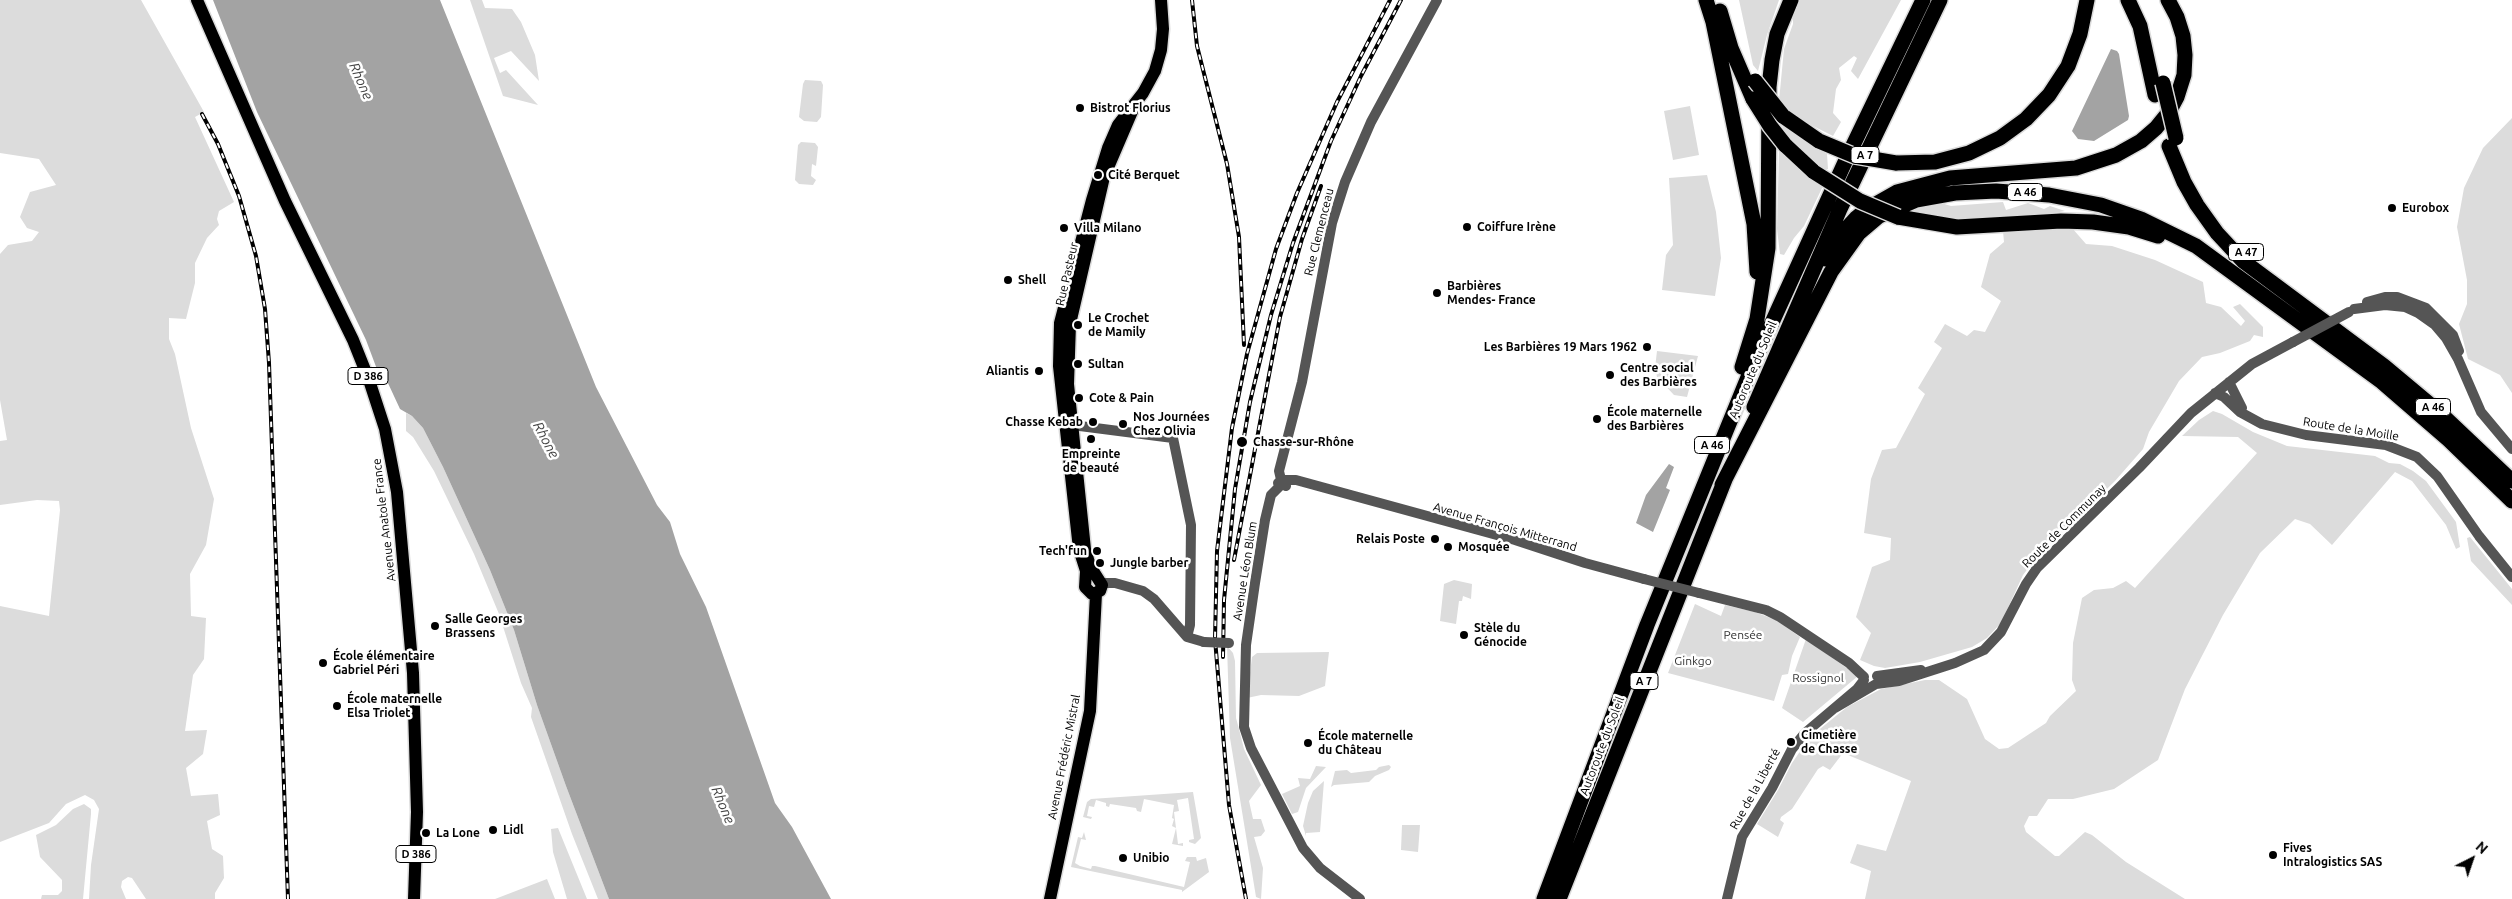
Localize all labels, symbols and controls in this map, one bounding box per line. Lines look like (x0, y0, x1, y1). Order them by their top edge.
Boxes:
water label: Rhone (345, 60, 377, 102)
place label: Bistrot Florius (1090, 101, 1171, 115)
marker: Bistrot Florius (1074, 102, 1086, 114)
road number: A 7 (1851, 146, 1879, 164)
place label: Cité Berquet (1108, 168, 1180, 182)
marker: Cité Berquet (1092, 169, 1104, 181)
road number: A 46 (2008, 183, 2042, 200)
street label: Rue Clemenceau (1301, 187, 1337, 277)
place label: Eurobox (2402, 201, 2449, 215)
marker: Eurobox (2386, 202, 2398, 214)
place label: Coiffure Irène (1477, 220, 1556, 234)
place label: Villa Milano (1074, 221, 1141, 235)
marker: Coiffure Irène (1461, 221, 1473, 233)
marker: Villa Milano (1058, 222, 1070, 234)
street label: Rue Pasteur (1053, 241, 1081, 307)
road number: A 47 (2228, 243, 2264, 260)
place label: Shell (1018, 273, 1046, 287)
marker: Shell (1002, 274, 1014, 286)
place label: Barbières Mendes- France (1447, 279, 1536, 307)
marker: Barbières Mendes- France (1431, 287, 1443, 299)
place label: Le Crochet de Mamily (1088, 311, 1149, 339)
marker: Le Crochet de Mamily (1072, 319, 1084, 331)
street label: Autoroute du Soleil (1726, 319, 1780, 421)
place label: Les Barbières 19 Mars 1962 (1484, 340, 1637, 354)
marker: Les Barbières 19 Mars 1962 (1641, 341, 1653, 353)
place label: Sultan (1088, 357, 1124, 371)
marker: Sultan (1072, 358, 1084, 370)
place label: Centre social des Barbières (1620, 361, 1697, 389)
place label: Aliantis (986, 364, 1029, 378)
marker: Aliantis (1033, 365, 1045, 377)
road number: D 386 (348, 368, 388, 384)
marker: Centre social des Barbières (1604, 369, 1616, 381)
place label: Cote & Pain (1089, 391, 1154, 405)
marker: Cote & Pain (1073, 392, 1085, 404)
road number: A 46 (2416, 398, 2450, 416)
place label: École maternelle des Barbières (1607, 405, 1702, 433)
place label: Nos Journées Chez Olivia (1133, 410, 1210, 438)
marker: École maternelle des Barbières (1591, 413, 1603, 425)
street label: Route de la Moille (2302, 414, 2400, 444)
place label: Chasse Kebab (1005, 415, 1083, 429)
marker: Chasse Kebab (1087, 416, 1099, 428)
marker: Nos Journées Chez Olivia (1117, 418, 1129, 430)
water label: Rhone (529, 419, 563, 461)
marker: Empreinte de beauté (1085, 433, 1097, 445)
marker: Chasse-sur-Rhône (1235, 435, 1249, 449)
place label: Chasse-sur-Rhône (1253, 435, 1354, 449)
road number: A 46 (1694, 436, 1730, 454)
place label: Empreinte de beauté (1062, 447, 1120, 475)
street label: Avenue Anatole France (369, 458, 399, 582)
street label: Route de Communay (2019, 481, 2109, 571)
street label: Avenue François Mitterrand (1432, 500, 1578, 554)
street label: Avenue Léon Blum (1230, 520, 1260, 622)
place label: Relais Poste (1356, 532, 1425, 546)
marker: Relais Poste (1429, 533, 1441, 545)
place label: Mosquée (1458, 540, 1510, 554)
marker: Mosquée (1442, 541, 1454, 553)
place label: Tech'fun (1039, 544, 1087, 558)
marker: Tech'fun (1091, 545, 1103, 557)
place label: Jungle barber (1110, 556, 1188, 570)
marker: Jungle barber (1094, 557, 1106, 569)
place label: Salle Georges Brassens (445, 612, 522, 640)
marker: Salle Georges Brassens (429, 620, 441, 632)
place label: Stèle du Génocide (1474, 621, 1527, 649)
park label: Pensée (1724, 628, 1762, 642)
marker: Stèle du Génocide (1458, 629, 1470, 641)
place label: École élémentaire Gabriel Péri (333, 649, 435, 677)
park label: Ginkgo (1674, 654, 1712, 668)
marker: École élémentaire Gabriel Péri (317, 657, 329, 669)
park label: Rossignol (1792, 671, 1844, 685)
road number: A 7 (1630, 672, 1658, 689)
place label: École maternelle Elsa Triolet (347, 692, 442, 720)
street label: Avenue Frédéric Mistral (1045, 693, 1083, 821)
street label: Autoroute du Soleil (1577, 695, 1627, 797)
marker: École maternelle Elsa Triolet (331, 700, 343, 712)
place label: Cimetière de Chasse (1801, 728, 1857, 756)
place label: École maternelle du Château (1318, 729, 1413, 757)
marker: Cimetière de Chasse (1785, 736, 1797, 748)
marker: École maternelle du Château (1302, 737, 1314, 749)
street label: Rue de la Liberté (1727, 746, 1783, 832)
water label: Rhone (708, 784, 738, 826)
place label: Lidl (503, 823, 524, 837)
marker: Lidl (487, 824, 499, 836)
place label: La Lone (436, 826, 480, 840)
marker: La Lone (420, 827, 432, 839)
north arrow (2447, 834, 2497, 884)
text: N (2473, 838, 2491, 857)
place label: Fives Intralogistics SAS (2283, 841, 2382, 869)
road number: D 386 (396, 846, 436, 862)
marker: Fives Intralogistics SAS (2267, 849, 2279, 861)
place label: Unibio (1133, 851, 1170, 865)
marker: Unibio (1117, 852, 1129, 864)

